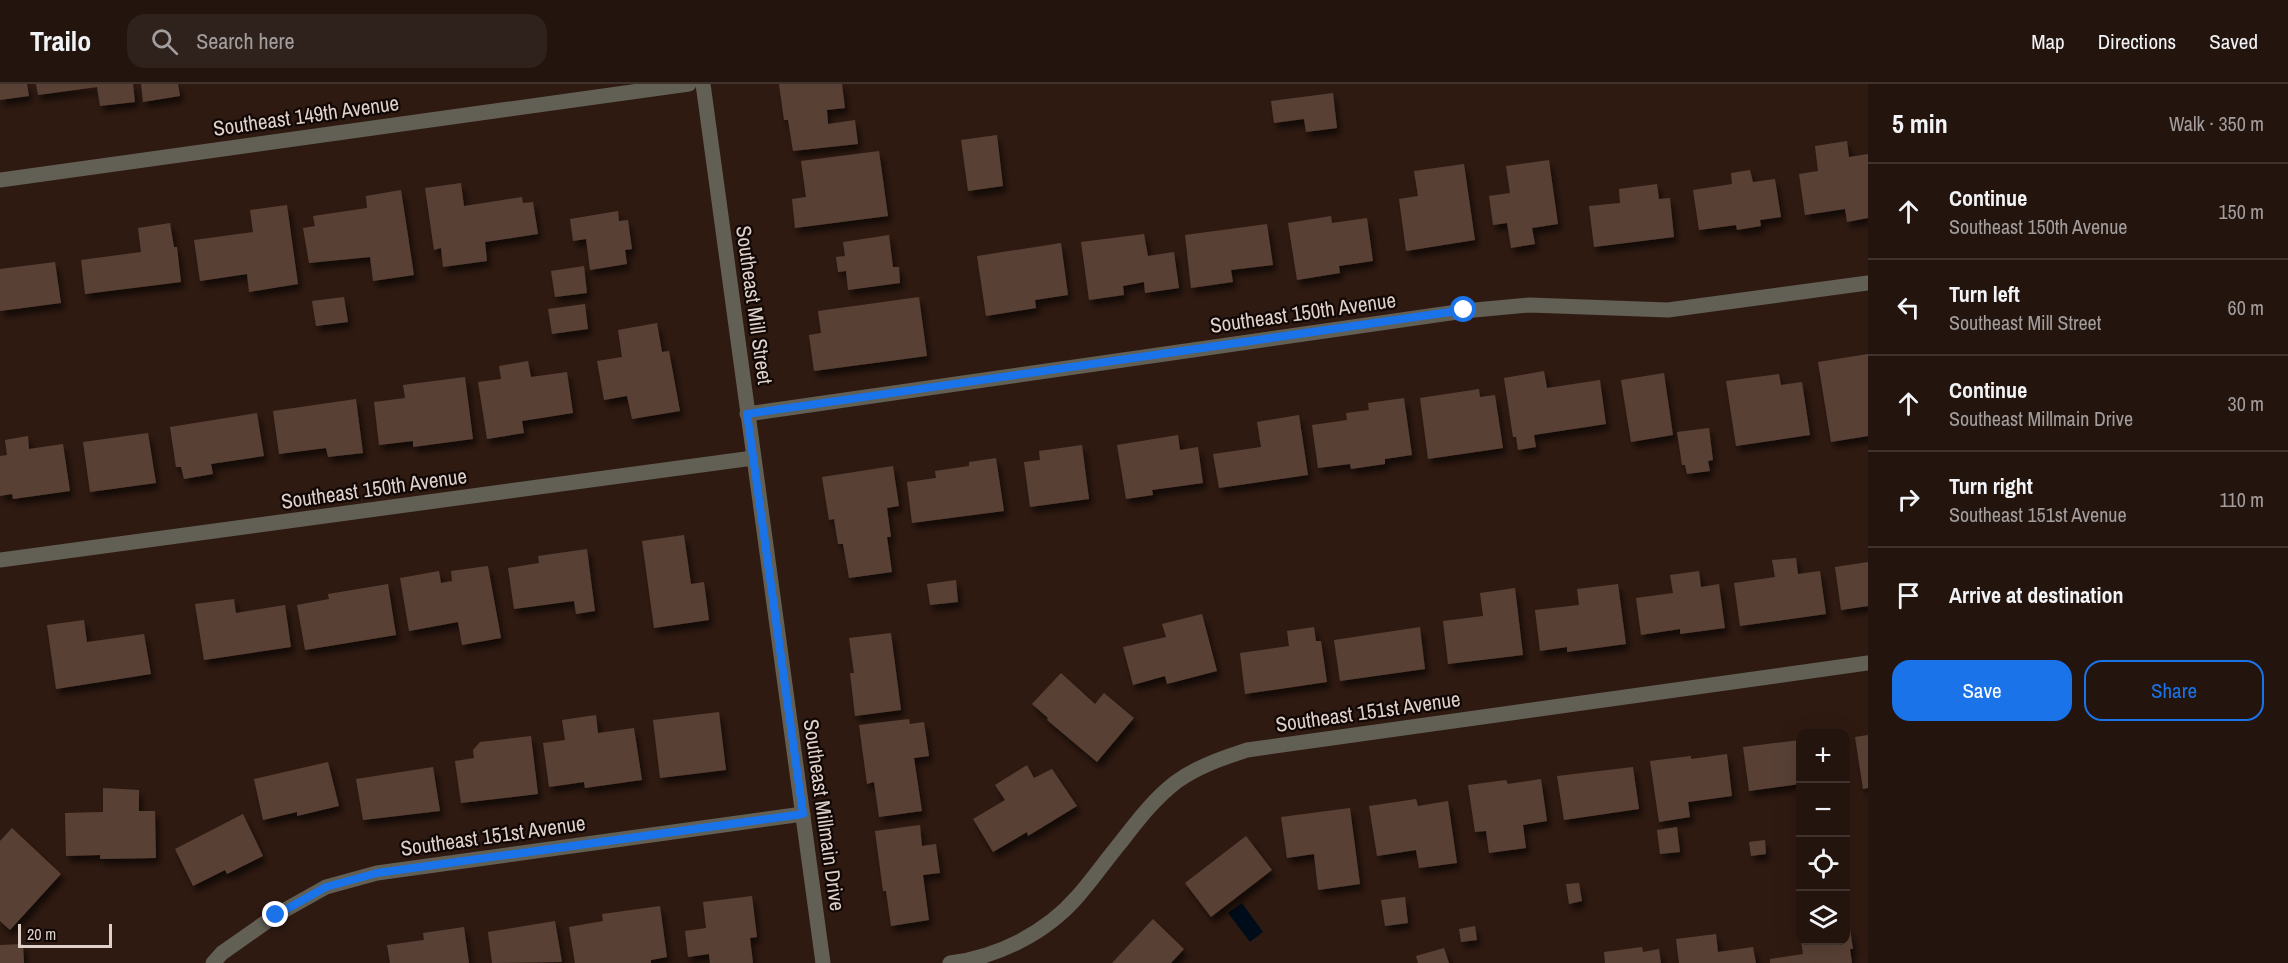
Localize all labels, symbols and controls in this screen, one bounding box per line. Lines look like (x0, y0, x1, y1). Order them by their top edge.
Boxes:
search box (127, 14, 547, 68)
text: Trailo (30, 22, 91, 60)
icon: search (148, 25, 181, 58)
text: Search here (196, 26, 295, 56)
text: Map (2031, 27, 2065, 56)
text: Directions (2098, 27, 2176, 56)
text: Saved (2209, 27, 2258, 56)
street label: Southeast 149th Avenue (211, 88, 401, 143)
text: 5 min (1892, 106, 1948, 141)
text: Walk · 350 m (2169, 110, 2264, 137)
text: Continue (1949, 183, 2027, 213)
icon: ahead (1892, 195, 1925, 228)
text: 150 m (2218, 198, 2264, 225)
text: Southeast 150th Avenue (1949, 213, 2127, 240)
street label: Southeast Mill Street (729, 224, 780, 386)
text: Turn left (1949, 279, 2020, 309)
street label: Southeast 150th Avenue (1208, 285, 1398, 340)
icon: left (1892, 291, 1925, 324)
text: 60 m (2228, 294, 2264, 321)
route start (1450, 296, 1476, 322)
text: Southeast Mill Street (1949, 309, 2101, 336)
text: Continue (1949, 375, 2027, 405)
icon: ahead (1892, 387, 1925, 420)
text: 30 m (2228, 390, 2264, 417)
text: Southeast Millmain Drive (1949, 405, 2133, 432)
street label: Southeast 150th Avenue (279, 461, 469, 516)
text: Turn right (1949, 471, 2033, 501)
icon: right (1892, 483, 1925, 516)
text: 110 m (2220, 486, 2264, 513)
text: Southeast 151st Avenue (1949, 501, 2127, 528)
icon: arrive (1892, 579, 1925, 612)
text: Arrive at destination (1949, 580, 2123, 610)
button: Save (1892, 660, 2072, 721)
button: Share (2084, 660, 2264, 721)
street label: Southeast 151st Avenue (1274, 684, 1462, 739)
street label: Southeast Millmain Drive (797, 717, 852, 913)
map controls (1796, 729, 1850, 945)
button: + (1796, 729, 1850, 783)
button: − (1796, 783, 1850, 837)
street label: Southeast 151st Avenue (399, 808, 587, 863)
button: locate (1796, 837, 1850, 891)
button: layers (1796, 891, 1850, 945)
route end (262, 901, 288, 927)
scale bar (18, 921, 112, 948)
text: 20 m (27, 923, 56, 945)

